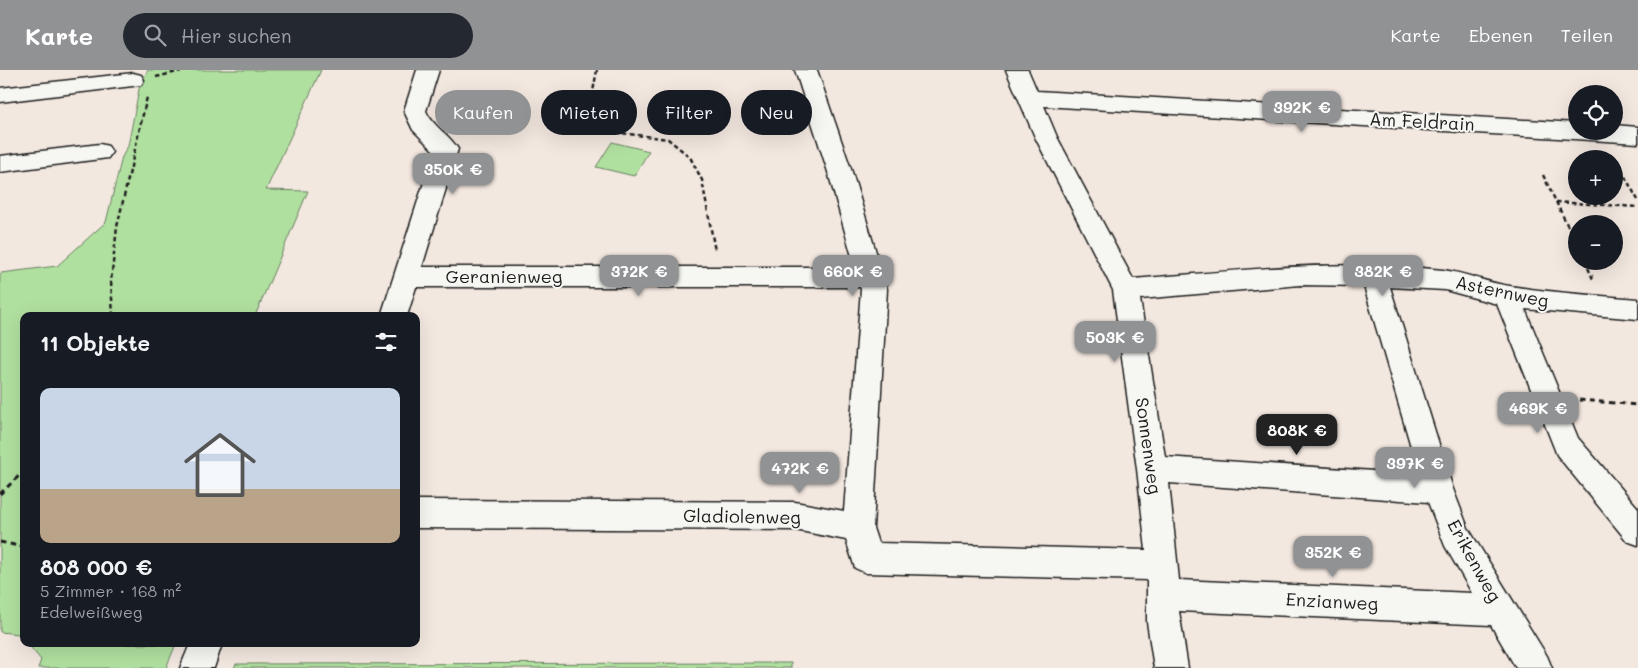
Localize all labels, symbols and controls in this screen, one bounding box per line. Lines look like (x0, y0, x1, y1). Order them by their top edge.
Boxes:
search box (123, 13, 473, 58)
text: Karte (25, 20, 93, 51)
icon: search (141, 21, 169, 49)
text: Hier suchen (181, 23, 292, 48)
text: Karte (1390, 23, 1441, 47)
text: Ebenen (1469, 23, 1533, 47)
text: Teilen (1561, 23, 1613, 47)
map controls (1568, 85, 1623, 270)
button: locate (1568, 85, 1623, 140)
chip: Kaufen (435, 90, 531, 135)
chip: Mieten (541, 90, 637, 135)
chip: Filter (647, 90, 731, 135)
chip: Neu (741, 90, 812, 135)
pin: 392K € (1261, 90, 1343, 133)
text: 392K € (1273, 96, 1331, 117)
street label: Am Feldrain (1369, 106, 1475, 136)
button: + (1568, 150, 1623, 205)
pin: 350K € (412, 152, 494, 195)
text: 350K € (424, 158, 482, 179)
button: − (1568, 215, 1623, 270)
pin: 372K € (598, 254, 680, 297)
pin: 660K € (812, 254, 894, 297)
pin: 382K € (1342, 254, 1424, 297)
text: 372K € (611, 260, 667, 281)
text: 660K € (824, 260, 882, 281)
text: 382K € (1354, 260, 1412, 281)
street label: Geranienweg (446, 264, 562, 288)
street label: Asternweg (1453, 269, 1551, 313)
pin: 503K € (1074, 320, 1156, 363)
text: 503K € (1086, 326, 1144, 347)
icon: filters (372, 328, 400, 356)
text: 11 Objekte (40, 329, 150, 356)
pin: 469K € (1497, 392, 1579, 434)
street label: Sonnenweg (1130, 396, 1168, 496)
text: 469K € (1509, 397, 1567, 418)
pin: 808K € (1256, 414, 1338, 456)
text: 808K € (1267, 419, 1327, 440)
icon: home (175, 420, 265, 510)
pin: 397K € (1374, 446, 1456, 489)
pin: 472K € (759, 452, 841, 494)
text: 397K € (1386, 452, 1444, 473)
text: 472K € (771, 457, 829, 478)
street label: Gladiolenweg (683, 503, 801, 529)
street label: Erikenweg (1442, 515, 1507, 606)
pin: 352K € (1292, 536, 1374, 578)
text: 352K € (1304, 541, 1362, 562)
text: 808 000 € (40, 553, 152, 580)
text: 5 Zimmer · 168 m² (40, 580, 181, 601)
street label: Enzianweg (1285, 587, 1379, 615)
text: Edelweißweg (40, 601, 142, 622)

